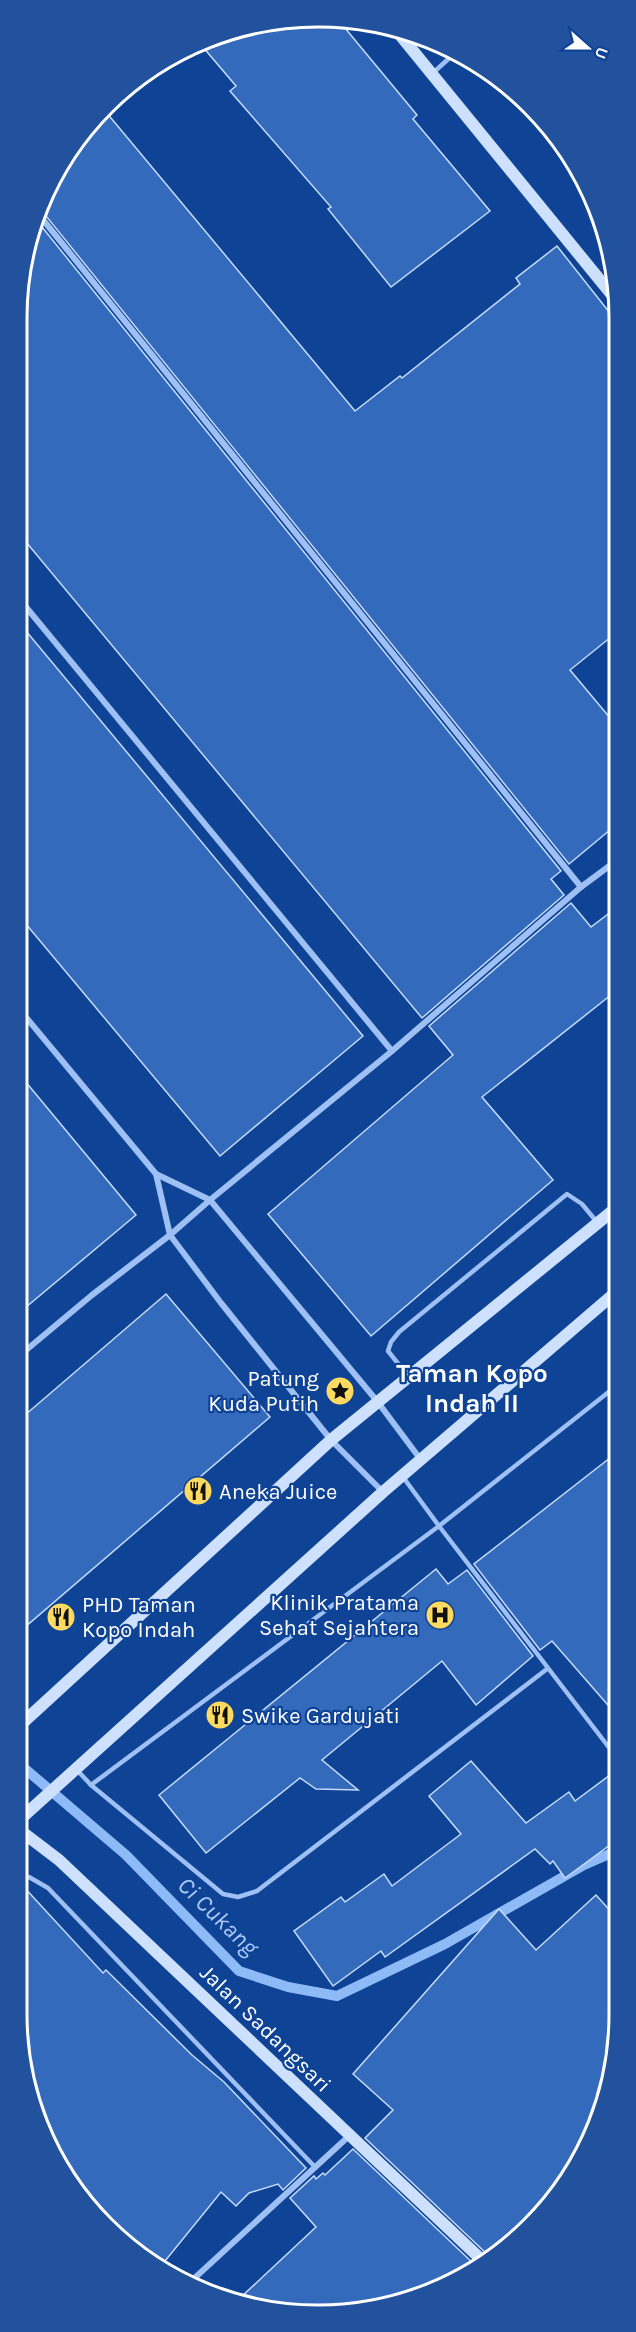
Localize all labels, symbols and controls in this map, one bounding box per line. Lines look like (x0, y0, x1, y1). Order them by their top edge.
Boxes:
north arrow (558, 18, 618, 78)
text: U (591, 45, 612, 62)
district label: Taman Kopo Indah II (396, 1358, 548, 1419)
place label: Patung Kuda Putih (208, 1366, 320, 1417)
place icon: Patung Kuda Putih (324, 1375, 356, 1407)
restaurant icon: Aneka Juice (182, 1475, 214, 1507)
place label: Aneka Juice (219, 1479, 337, 1505)
place label: Klinik Pratama Sehat Sejahtera (259, 1590, 419, 1641)
place label: PHD Taman Kopo Indah (82, 1592, 196, 1643)
hospital icon: Klinik Pratama Sehat Sejahtera (424, 1599, 456, 1631)
restaurant icon: PHD Taman Kopo Indah (45, 1601, 77, 1633)
restaurant icon: Swike Gardujati (204, 1699, 236, 1731)
place label: Swike Gardujati (241, 1703, 400, 1729)
water label: Ci Cukang (172, 1871, 265, 1962)
street label: Jalan Sadangsari (194, 1960, 336, 2098)

